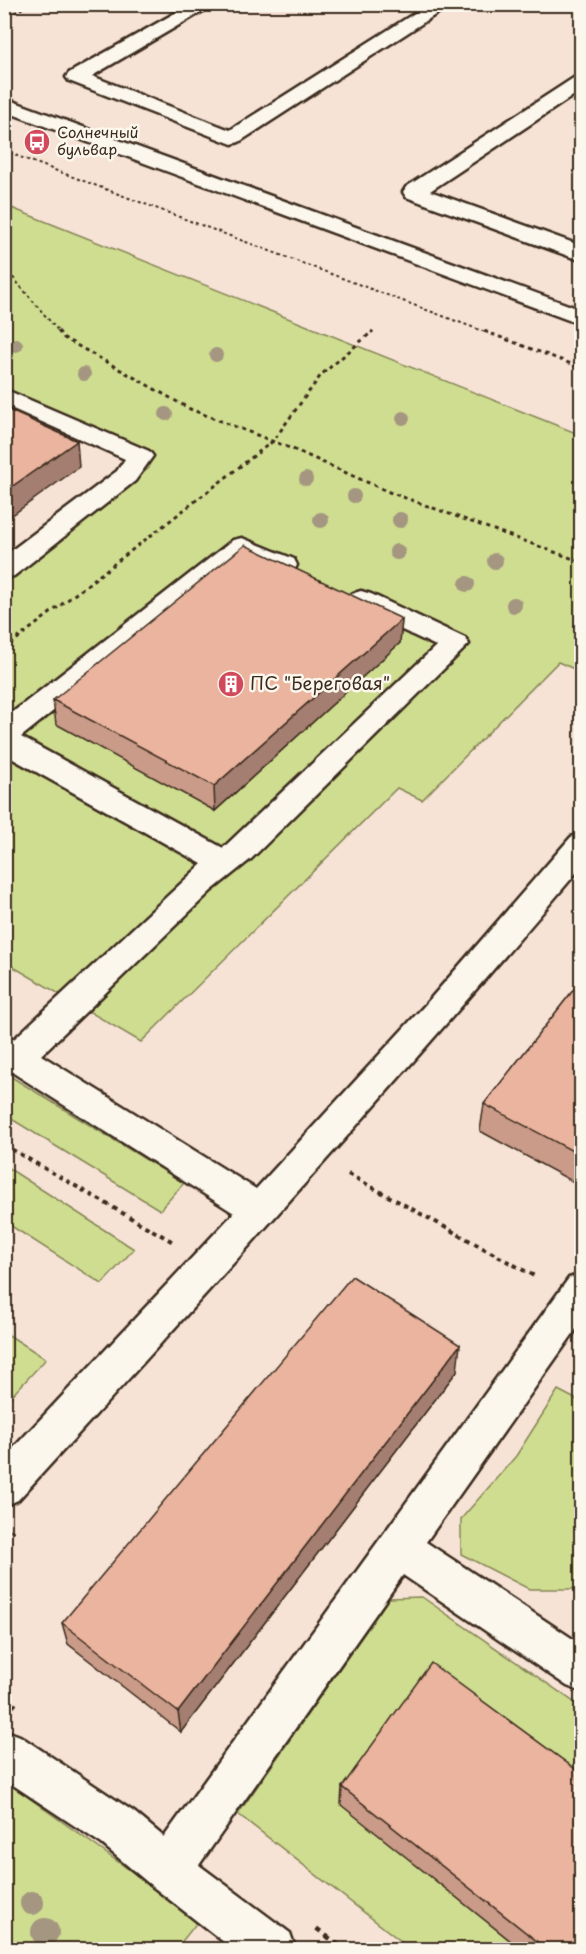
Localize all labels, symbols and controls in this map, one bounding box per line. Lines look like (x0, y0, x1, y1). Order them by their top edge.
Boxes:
place label: Солнечный бульвар (57, 120, 139, 160)
bus stop icon: Солнечный бульвар (22, 127, 52, 157)
building icon: ПС "Береговая" (216, 669, 246, 699)
place label: ПС "Береговая" (250, 669, 390, 696)

